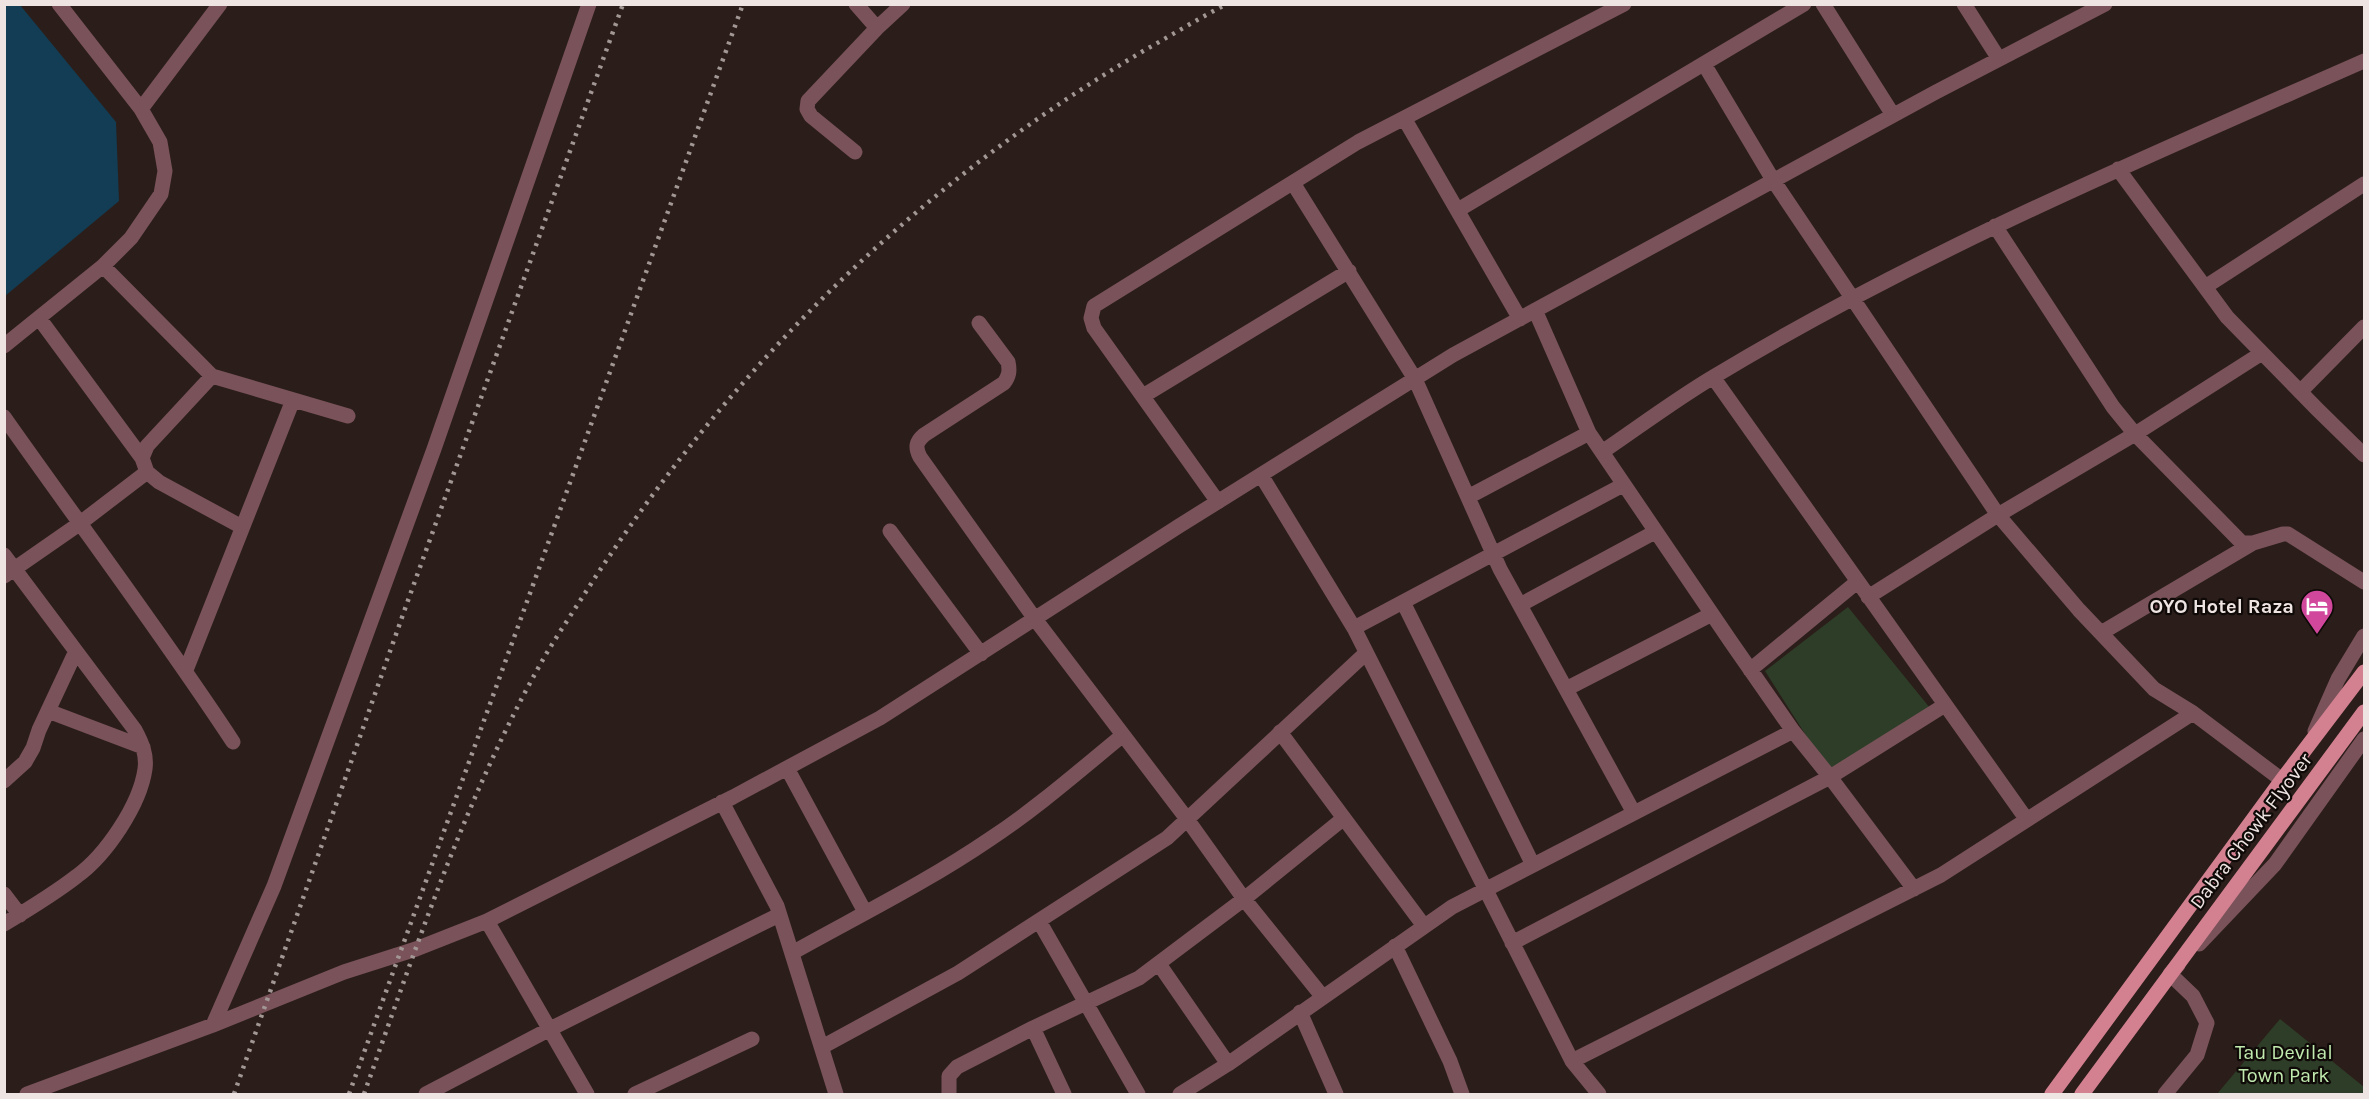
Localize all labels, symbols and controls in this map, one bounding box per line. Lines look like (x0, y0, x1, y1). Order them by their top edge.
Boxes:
hotel icon: OYO Hotel Raza (2299, 588, 2335, 635)
place label: OYO Hotel Raza (2149, 595, 2294, 618)
street label: Dabra Chowk Flyover (2185, 748, 2317, 913)
park label: Tau Devilal Town Park (2235, 1041, 2333, 1087)

